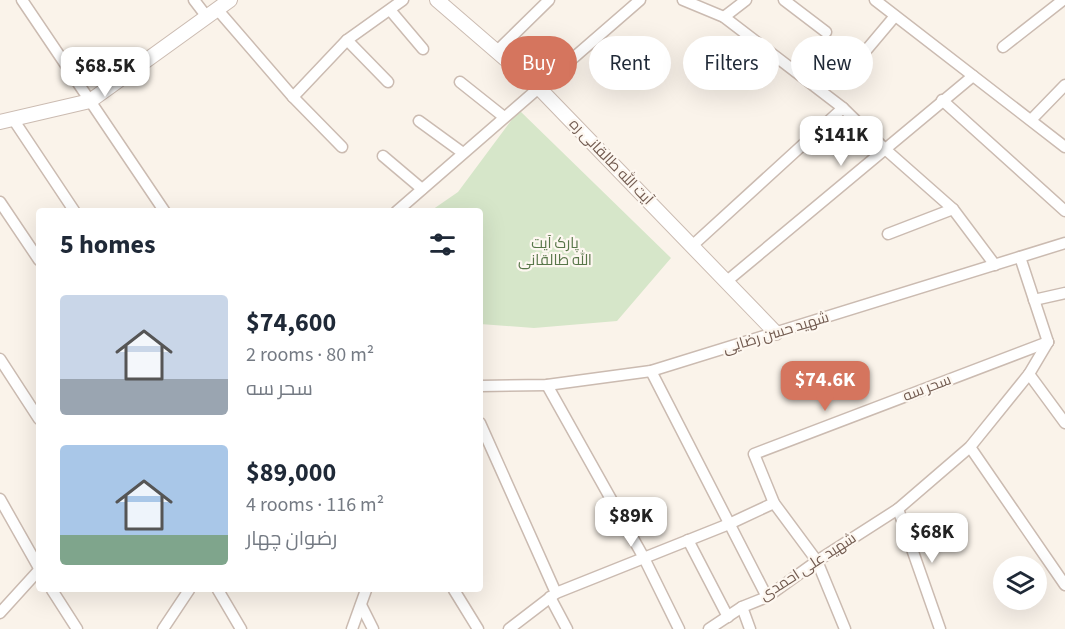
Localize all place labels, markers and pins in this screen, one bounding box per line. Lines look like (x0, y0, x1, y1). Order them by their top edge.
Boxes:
pin: $68.5K (56, 47, 154, 98)
pin: $141K (799, 116, 883, 167)
pin: $74.6K (776, 361, 874, 412)
pin: $89K (595, 497, 667, 548)
pin: $68K (896, 513, 968, 564)

